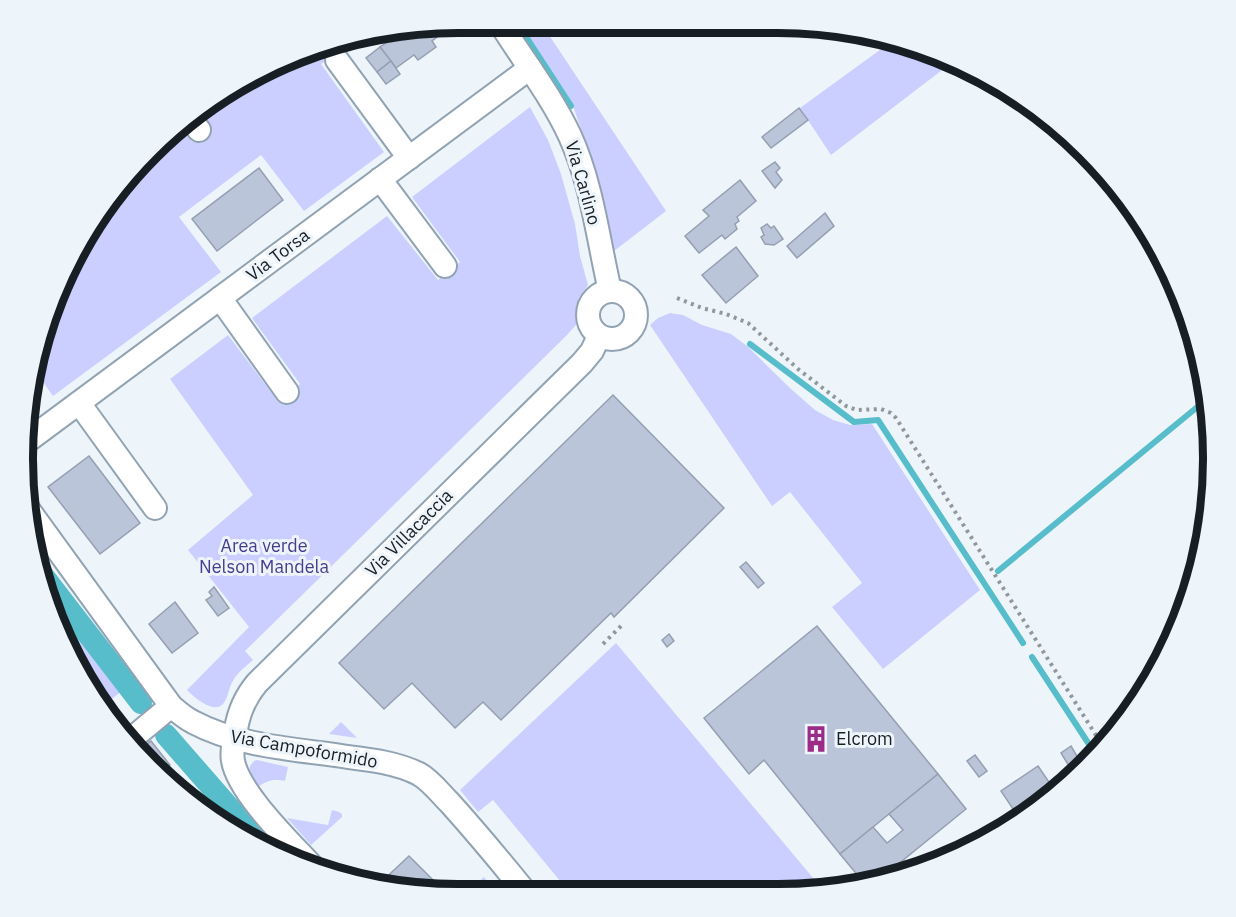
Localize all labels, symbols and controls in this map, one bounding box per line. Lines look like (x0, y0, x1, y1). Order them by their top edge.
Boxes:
street label: Via Carlino (561, 138, 606, 228)
street label: Via Torsa (241, 223, 314, 286)
street label: Via Villacaccia (360, 484, 458, 581)
park label: Area verde Nelson Mandela (199, 534, 329, 578)
street label: Via Campoformido (229, 724, 380, 773)
building icon: Elcrom (801, 724, 831, 754)
place label: Elcrom (836, 727, 893, 750)

